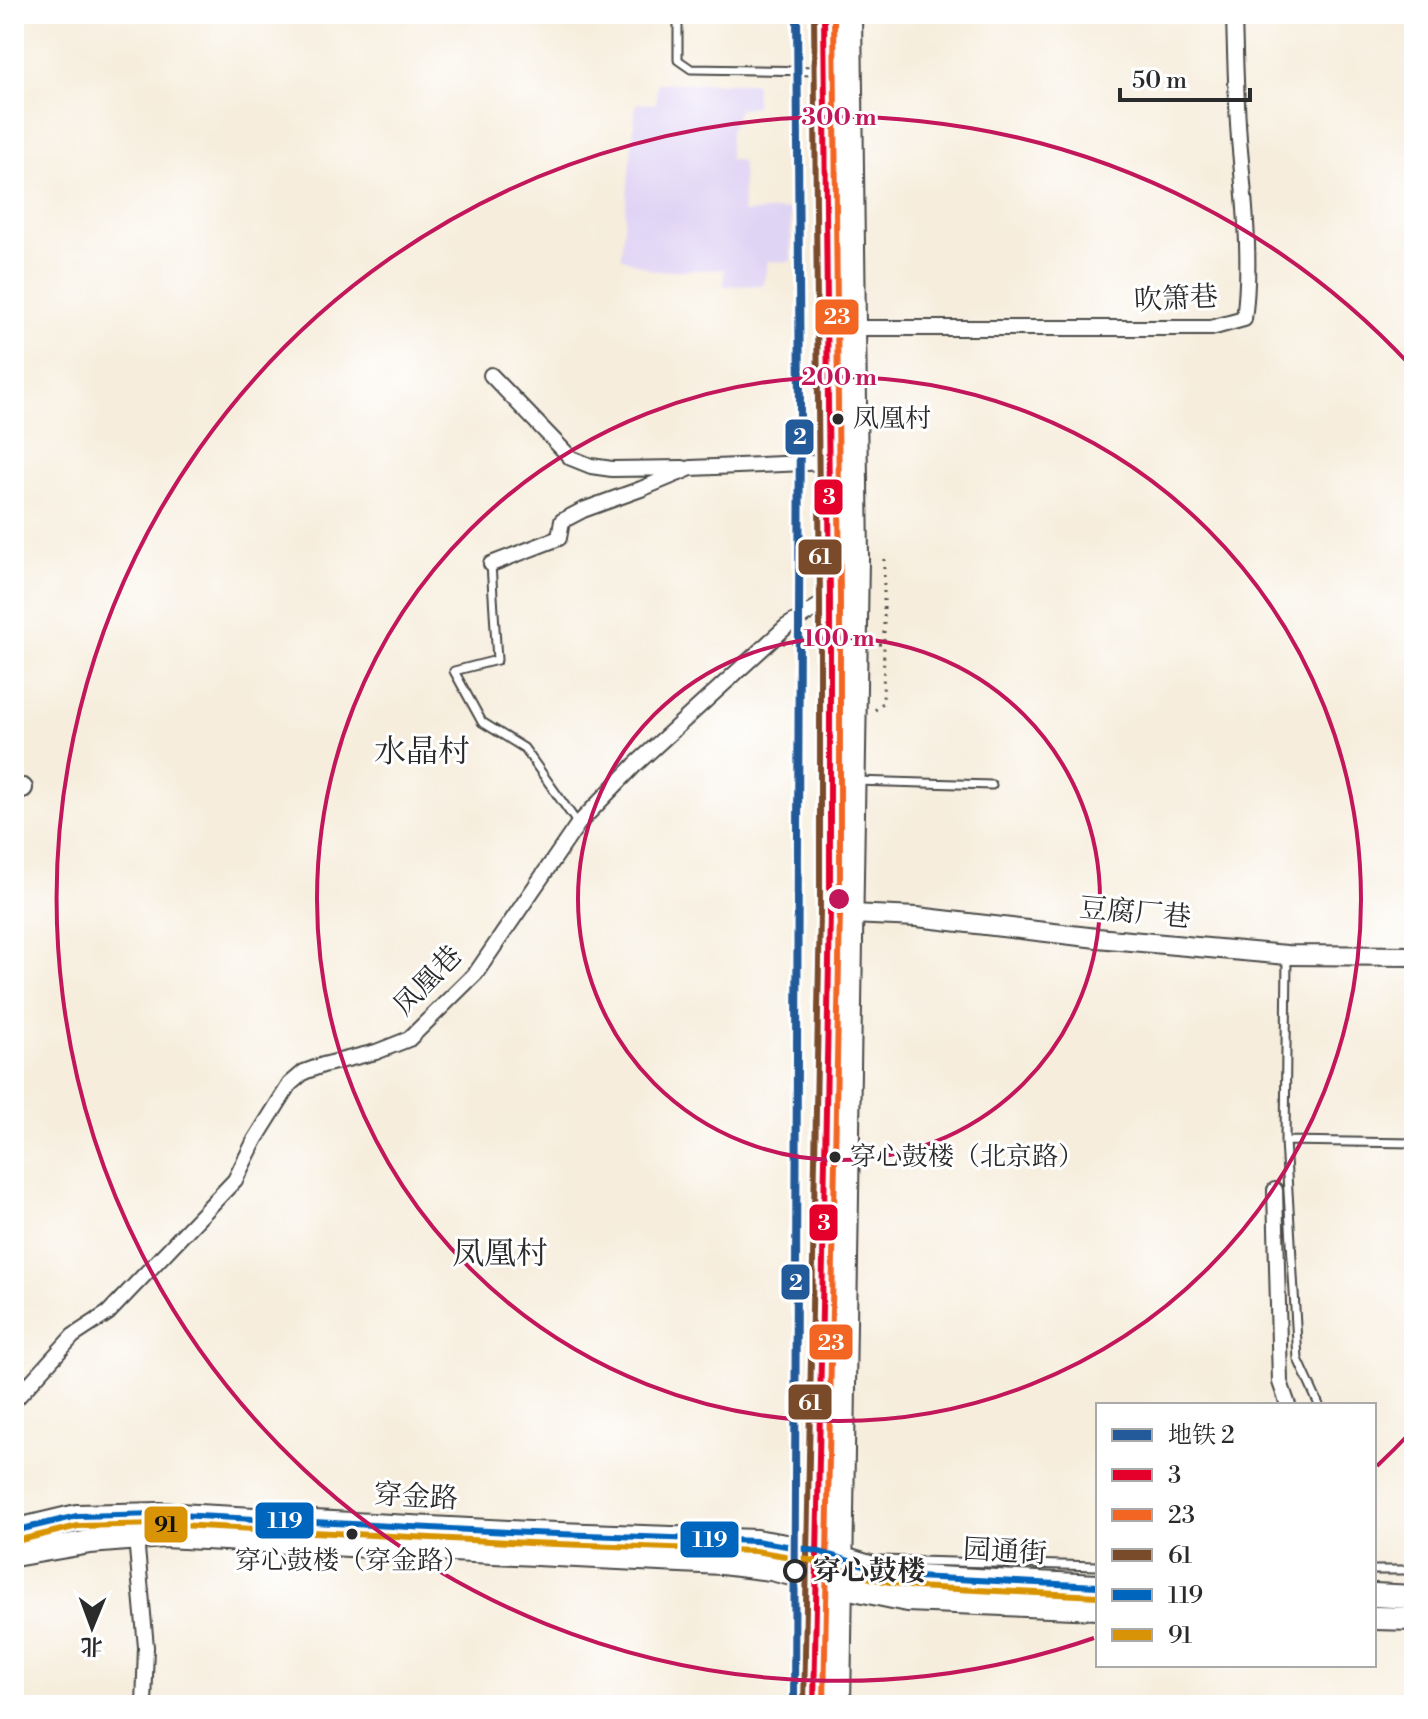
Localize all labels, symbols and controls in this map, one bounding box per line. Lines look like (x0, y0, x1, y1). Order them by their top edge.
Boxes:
scale bar (1120, 52, 1250, 102)
text: 50 m (1132, 66, 1187, 96)
text: 300 m (801, 103, 877, 133)
street label: 吹箫巷 (1133, 279, 1219, 319)
line badge: 23 (814, 298, 860, 336)
text: 23 (824, 304, 851, 331)
text: 200 m (801, 363, 877, 393)
place label: 凤凰村 (853, 403, 931, 435)
marker: 凤凰村 (830, 411, 846, 427)
line badge: 2 (784, 418, 815, 456)
text: 2 (793, 424, 807, 451)
line badge: 3 (813, 478, 844, 516)
text: 3 (822, 484, 836, 511)
line badge: 61 (797, 538, 843, 576)
text: 61 (808, 544, 832, 571)
text: 100 m (803, 624, 875, 654)
district label: 水晶村 (374, 732, 470, 772)
centre of rings (825, 885, 853, 913)
street label: 豆腐厂巷 (1078, 891, 1192, 935)
street label: 凤凰巷 (386, 939, 470, 1023)
place label: 穿心鼓楼（北京路） (850, 1141, 1084, 1173)
marker: 穿心鼓楼（北京路） (827, 1149, 843, 1165)
line badge: 3 (808, 1203, 839, 1242)
text: 3 (817, 1210, 831, 1237)
district label: 凤凰村 (452, 1234, 548, 1274)
line badge: 2 (780, 1263, 811, 1301)
text: 2 (789, 1270, 803, 1297)
line badge: 23 (808, 1323, 854, 1361)
text: 23 (818, 1330, 845, 1357)
line badge: 61 (787, 1383, 833, 1421)
text: 61 (798, 1390, 822, 1417)
legend (1096, 1403, 1376, 1667)
text: 地铁 2 (1168, 1421, 1235, 1451)
text: 3 (1168, 1461, 1181, 1491)
street label: 穿金路 (373, 1477, 459, 1517)
line badge: 119 (254, 1501, 315, 1540)
text: 23 (1168, 1501, 1195, 1531)
line badge: 91 (143, 1505, 189, 1544)
text: 119 (267, 1508, 303, 1535)
text: 91 (154, 1512, 178, 1539)
line badge: 119 (679, 1520, 740, 1559)
marker: 穿心鼓楼（穿金路） (344, 1526, 360, 1542)
text: 119 (692, 1527, 728, 1554)
street label: 园通街 (962, 1532, 1048, 1572)
text: 61 (1168, 1541, 1193, 1571)
place label: 穿心鼓楼（穿金路） (235, 1545, 469, 1577)
place label: 穿心鼓楼 (813, 1554, 925, 1589)
marker: 穿心鼓楼 (784, 1560, 806, 1582)
text: 119 (1168, 1581, 1203, 1611)
north arrow (52, 1587, 132, 1667)
text: 91 (1168, 1621, 1193, 1651)
text: 北 (80, 1632, 103, 1659)

